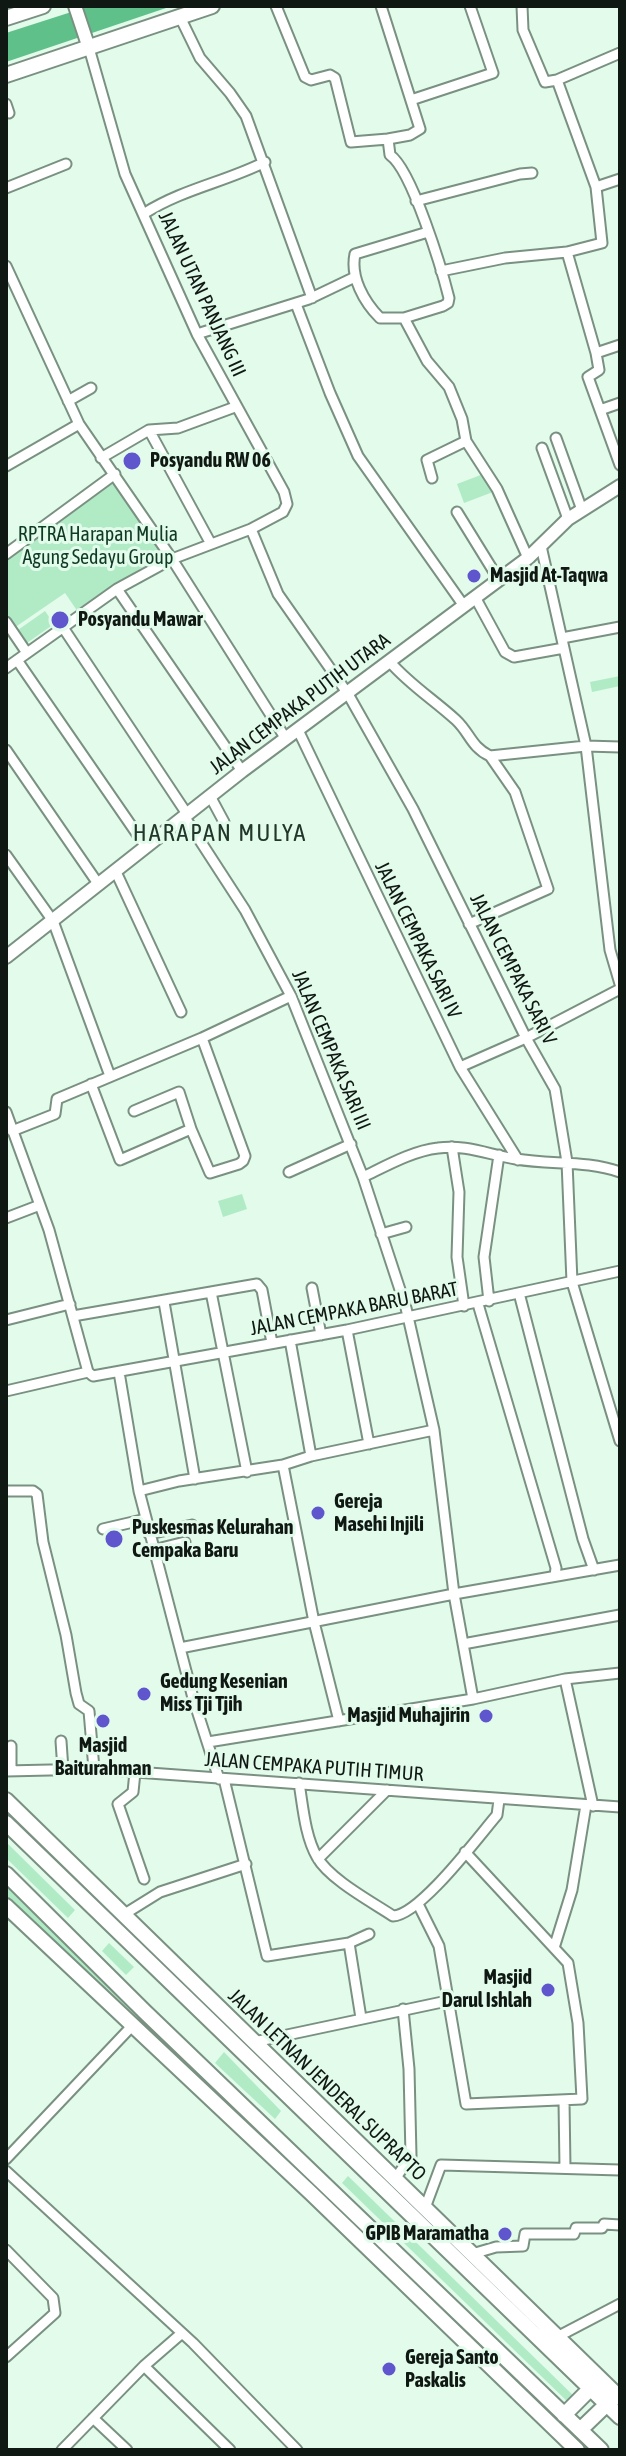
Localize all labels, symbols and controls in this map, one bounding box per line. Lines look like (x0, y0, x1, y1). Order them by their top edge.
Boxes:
street label: JALAN UTAN PANJANG III (153, 208, 251, 380)
place label: Posyandu RW 06 (150, 449, 271, 473)
marker: Posyandu RW 06 (121, 450, 143, 472)
park label: RPTRA Harapan Mulia Agung Sedayu Group (18, 523, 178, 570)
place label: Masjid At-Taqwa (490, 564, 608, 588)
marker: Masjid At-Taqwa (465, 567, 483, 585)
place label: Posyandu Mawar (78, 608, 203, 632)
marker: Posyandu Mawar (49, 609, 71, 631)
street label: JALAN CEMPAKA PUTIH UTARA (205, 628, 395, 780)
district label: HARAPAN MULYA (133, 819, 307, 847)
street label: JALAN CEMPAKA SARI IV (370, 858, 466, 1022)
street label: JALAN CEMPAKA SARI V (465, 890, 561, 1048)
street label: JALAN CEMPAKA SARI III (286, 966, 376, 1134)
street label: JALAN CEMPAKA BARU BARAT (248, 1277, 460, 1341)
place label: Gereja Masehi Injili (334, 1490, 424, 1537)
marker: Gereja Masehi Injili (309, 1504, 327, 1522)
place label: Puskesmas Kelurahan Cempaka Baru (132, 1516, 293, 1563)
marker: Puskesmas Kelurahan Cempaka Baru (103, 1528, 125, 1550)
place label: Gedung Kesenian Miss Tji Tjih (160, 1670, 288, 1717)
marker: Gedung Kesenian Miss Tji Tjih (135, 1685, 153, 1703)
place label: Masjid Muhajirin (347, 1704, 470, 1728)
marker: Masjid Muhajirin (477, 1707, 495, 1725)
marker: Masjid Baiturahman (94, 1712, 112, 1730)
place label: Masjid Baiturahman (55, 1734, 151, 1781)
street label: JALAN CEMPAKA PUTIH TIMUR (204, 1747, 424, 1787)
place label: Masjid Darul Ishlah (442, 1966, 532, 2013)
marker: Masjid Darul Ishlah (539, 1981, 557, 1999)
street label: JALAN LETNAN JENDERAL SUPRAPTO (223, 1984, 431, 2186)
place label: GPIB Maramatha (365, 2222, 489, 2246)
marker: GPIB Maramatha (496, 2225, 514, 2243)
place label: Gereja Santo Paskalis (405, 2346, 499, 2393)
marker: Gereja Santo Paskalis (380, 2360, 398, 2378)

